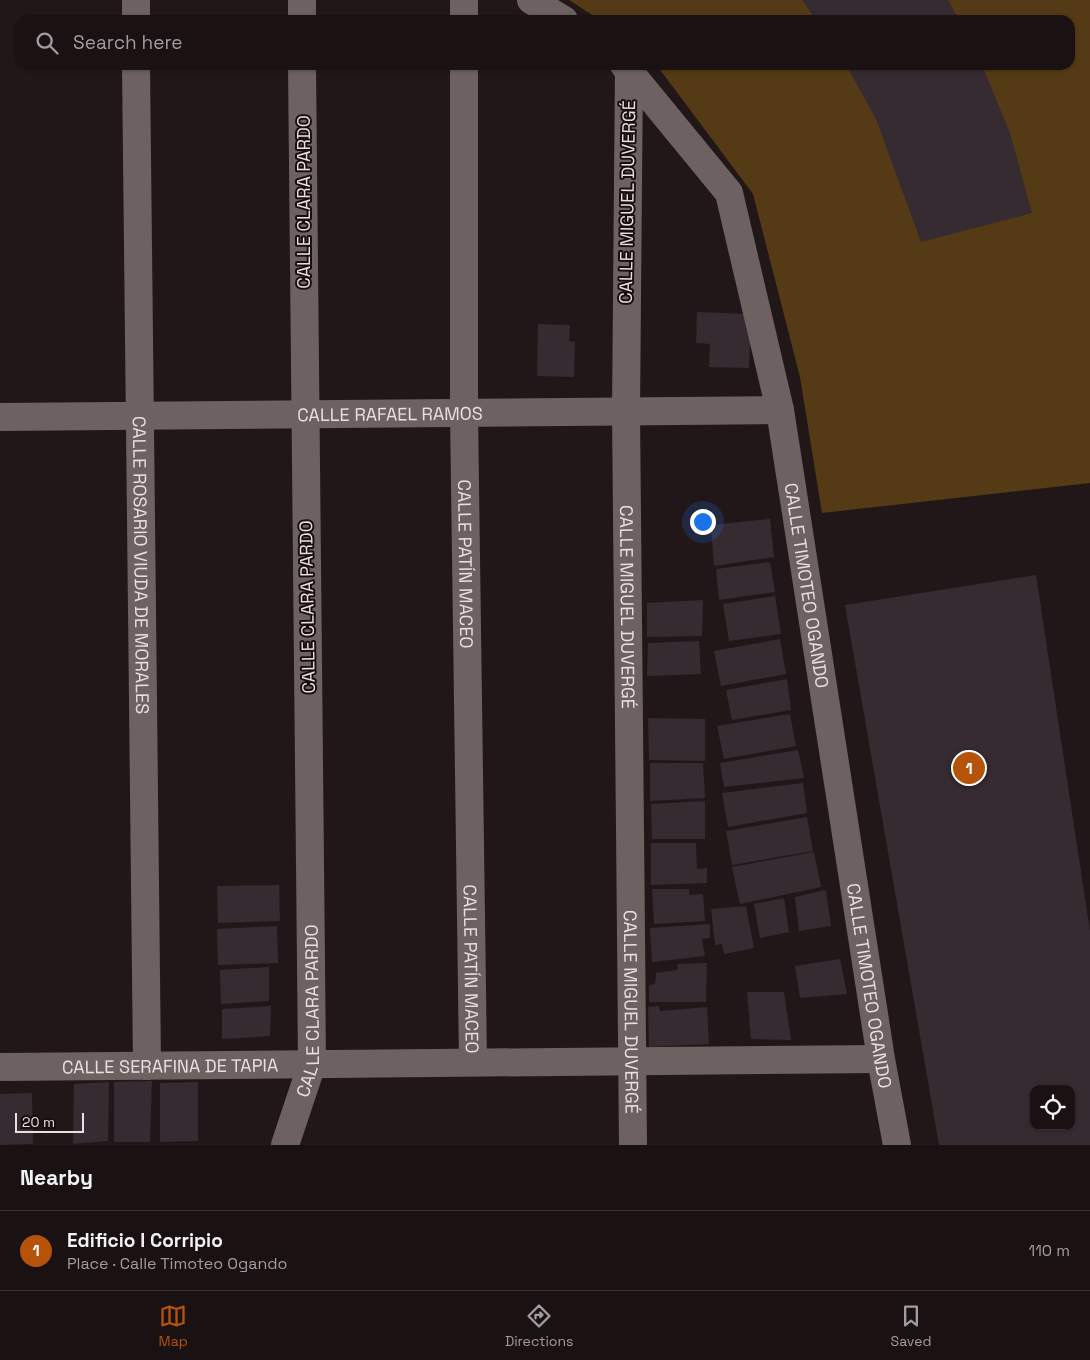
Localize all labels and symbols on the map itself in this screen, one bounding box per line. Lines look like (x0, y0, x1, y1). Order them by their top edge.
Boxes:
street label: CALLE MIGUEL DUVERGÉ (614, 100, 640, 304)
street label: CALLE CLARA PARDO (292, 115, 315, 289)
street label: CALLE RAFAEL RAMOS (297, 401, 483, 426)
street label: CALLE ROSARIO VIUDA DE MORALES (128, 416, 155, 714)
street label: CALLE PATÍN MACEO (453, 479, 479, 649)
street label: CALLE TIMOTEO OGANDO (780, 481, 835, 690)
street label: CALLE MIGUEL DUVERGÉ (615, 505, 640, 709)
your location (690, 509, 716, 535)
street label: CALLE CLARA PARDO (294, 520, 320, 694)
pin: 1 (953, 749, 985, 787)
street label: CALLE TIMOTEO OGANDO (842, 881, 898, 1090)
street label: CALLE PATÍN MACEO (459, 884, 484, 1054)
street label: CALLE MIGUEL DUVERGÉ (619, 910, 644, 1114)
street label: CALLE CLARA PARDO (290, 924, 324, 1100)
street label: CALLE SERAFINA DE TAPIA (62, 1053, 278, 1078)
scale bar (15, 1110, 84, 1133)

